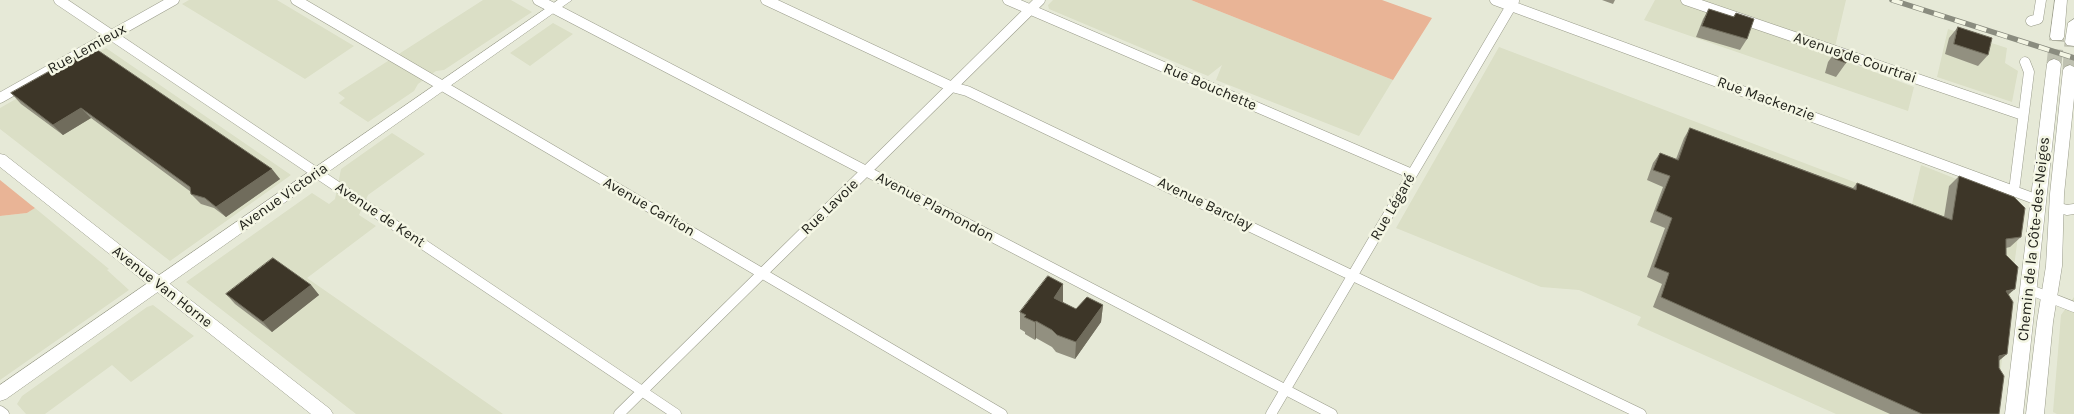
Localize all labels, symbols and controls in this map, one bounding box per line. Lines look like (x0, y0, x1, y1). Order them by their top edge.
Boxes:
street label: Rue Lemieux (44, 20, 130, 78)
street label: Avenue de Courtrai (1791, 29, 1919, 87)
street label: Rue Bouchette (1161, 59, 1259, 115)
street label: Rue Mackenzie (1715, 73, 1817, 125)
street label: Chemin de la Côte-des-Neiges (2014, 136, 2054, 342)
street label: Avenue Victoria (235, 159, 331, 235)
street label: Avenue Plamondon (873, 168, 997, 246)
street label: Rue Légaré (1367, 170, 1419, 244)
street label: Avenue Carlton (600, 173, 698, 241)
street label: Avenue Barclay (1155, 173, 1255, 235)
street label: Rue Lavoie (798, 175, 862, 239)
street label: Avenue de Kent (332, 178, 428, 252)
street label: Avenue Van Horne (108, 242, 216, 332)

